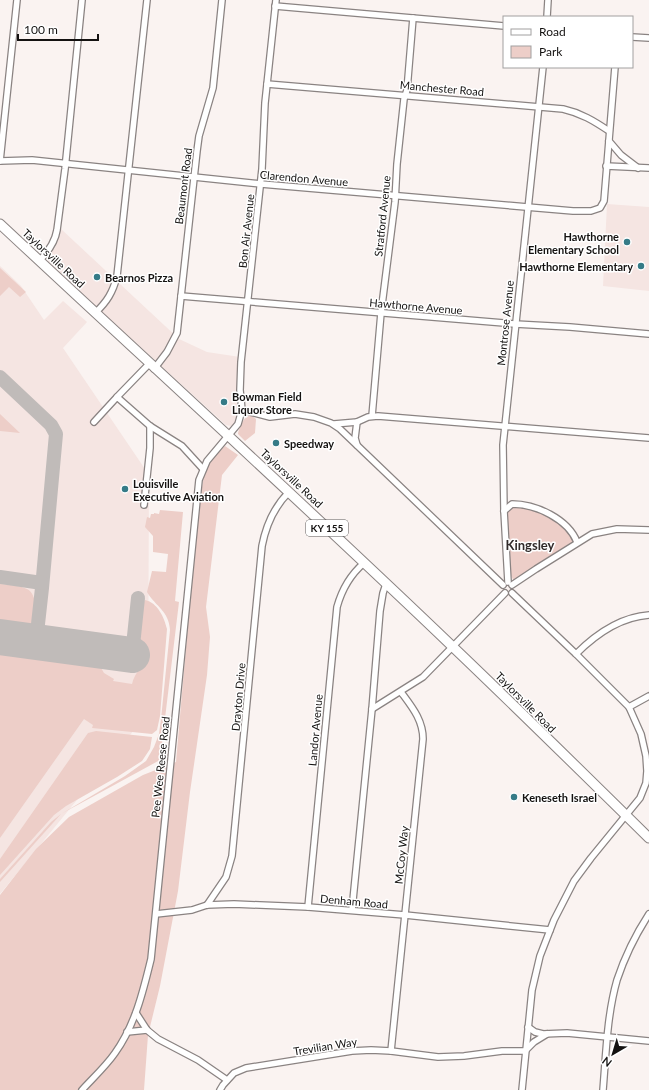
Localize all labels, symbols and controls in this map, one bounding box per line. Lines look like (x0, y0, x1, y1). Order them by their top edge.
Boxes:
scale bar (18, 16, 98, 42)
legend (503, 16, 633, 68)
text: 100 m (24, 22, 58, 37)
text: Road (539, 24, 566, 39)
text: Park (539, 44, 563, 59)
street label: Manchester Road (399, 78, 485, 98)
street label: Beaumont Road (172, 147, 194, 225)
street label: Clarendon Avenue (259, 168, 349, 188)
street label: Stratford Avenue (371, 175, 393, 257)
street label: Bon Air Avenue (236, 193, 256, 269)
street label: Taylorsville Road (20, 226, 88, 290)
place label: Hawthorne Elementary School (528, 230, 619, 256)
marker: Hawthorne Elementary School (622, 237, 632, 247)
place label: Hawthorne Elementary (519, 260, 633, 273)
marker: Hawthorne Elementary (636, 261, 646, 271)
place label: Bearnos Pizza (105, 271, 173, 284)
marker: Bearnos Pizza (92, 272, 102, 282)
street label: Montrose Avenue (494, 280, 516, 366)
street label: Hawthorne Avenue (369, 295, 463, 317)
place label: Bowman Field Liquor Store (232, 390, 302, 416)
marker: Bowman Field Liquor Store (219, 397, 229, 407)
place label: Speedway (284, 437, 334, 450)
marker: Speedway (271, 438, 281, 448)
street label: Taylorsville Road (258, 446, 326, 510)
place label: Louisville Executive Aviation (133, 477, 224, 503)
marker: Louisville Executive Aviation (120, 484, 130, 494)
road number: KY 155 (306, 520, 348, 536)
district label: Kingsley (506, 537, 555, 553)
street label: Drayton Drive (229, 662, 247, 732)
street label: Taylorsville Road (493, 669, 559, 735)
street label: Landor Avenue (305, 693, 325, 767)
street label: Pee Wee Reese Road (148, 716, 172, 818)
place label: Keneseth Israel (522, 791, 597, 804)
marker: Keneseth Israel (509, 792, 519, 802)
street label: McCoy Way (391, 825, 411, 885)
street label: Denham Road (320, 892, 388, 910)
street label: Trevilian Way (292, 1034, 358, 1057)
north arrow (593, 1034, 633, 1074)
text: N (599, 1055, 614, 1070)

